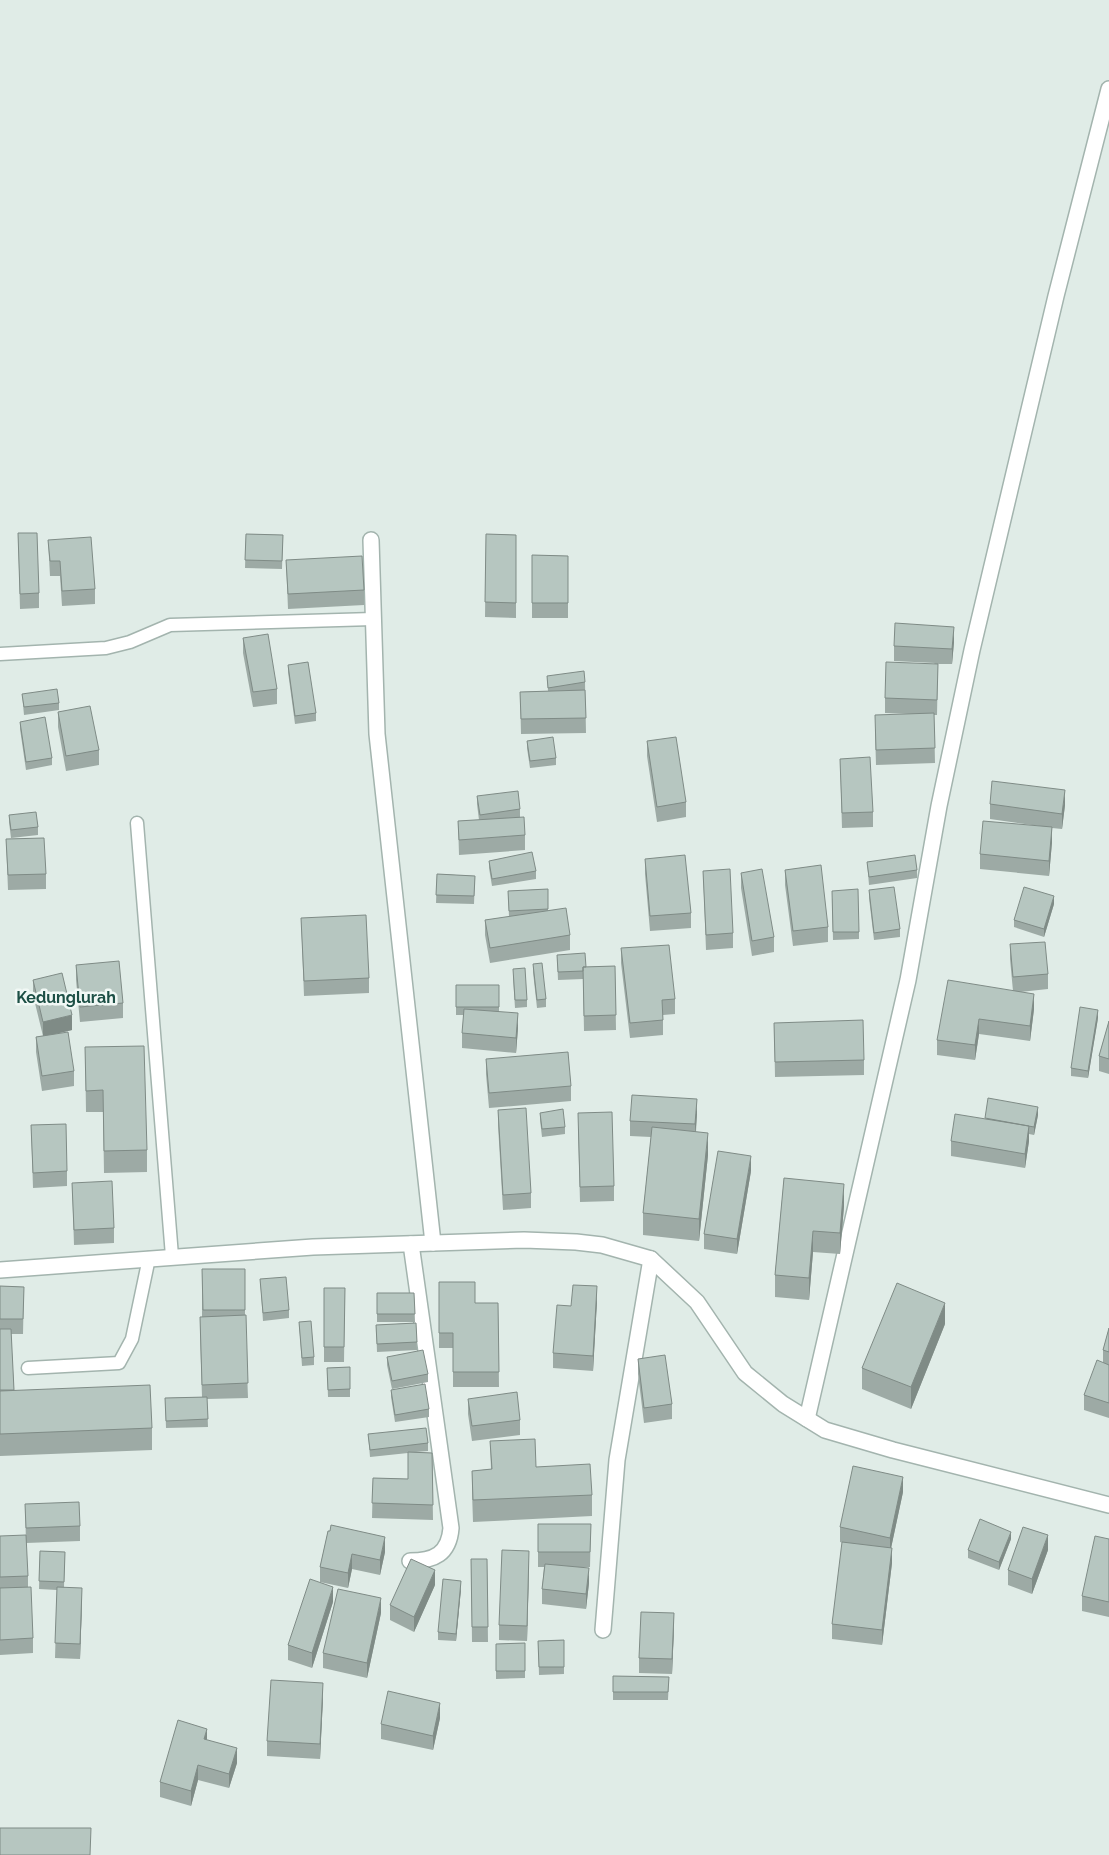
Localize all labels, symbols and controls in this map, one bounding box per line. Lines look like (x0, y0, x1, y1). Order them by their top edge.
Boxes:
district label: Kedunglurah (16, 988, 116, 1007)

